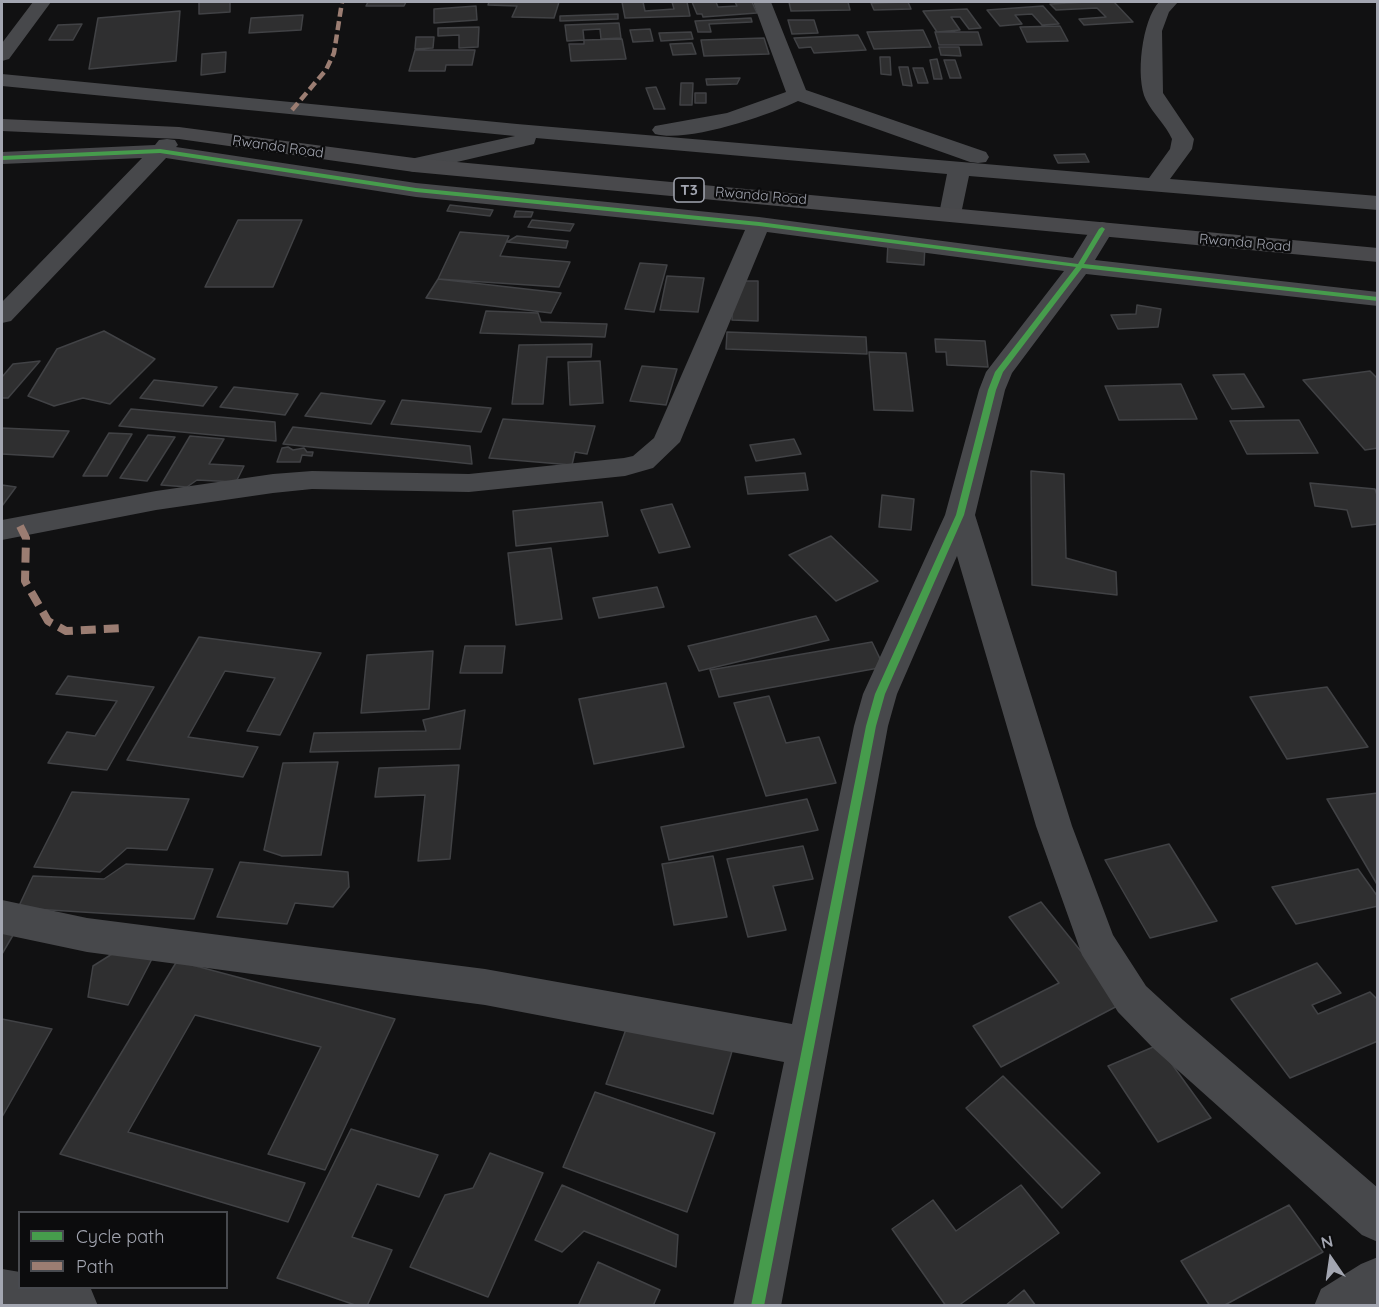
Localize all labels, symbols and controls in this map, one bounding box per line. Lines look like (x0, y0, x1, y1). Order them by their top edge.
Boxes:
street label: Rwanda Road (231, 132, 325, 162)
road number: T3 (674, 178, 704, 202)
street label: Rwanda Road (714, 184, 808, 208)
street label: Rwanda Road (1198, 231, 1292, 255)
legend (18, 1211, 228, 1289)
text: Cycle path (76, 1225, 164, 1248)
north arrow (1301, 1229, 1361, 1289)
text: N (1319, 1230, 1335, 1253)
text: Path (76, 1255, 114, 1278)

